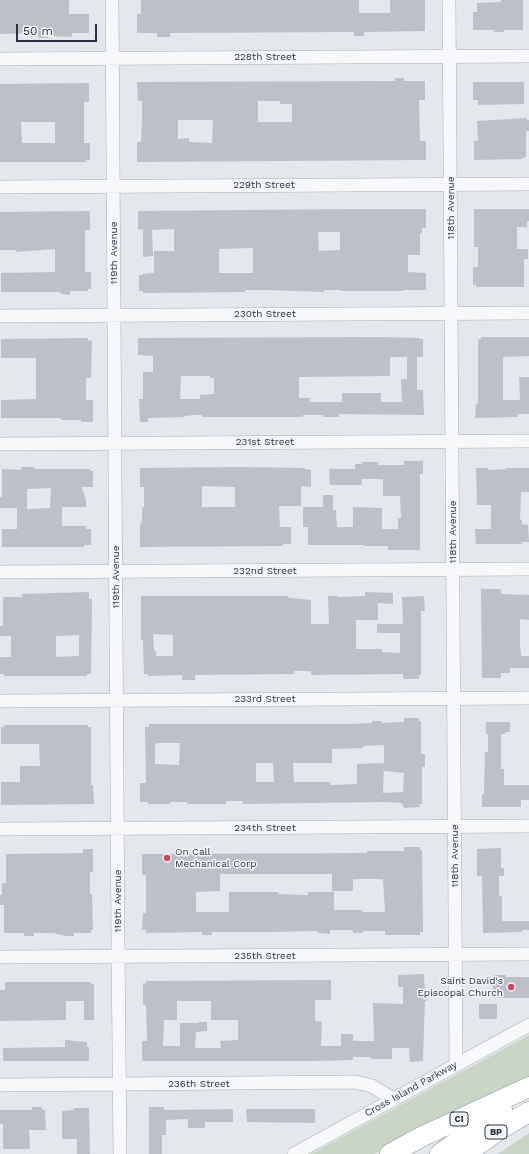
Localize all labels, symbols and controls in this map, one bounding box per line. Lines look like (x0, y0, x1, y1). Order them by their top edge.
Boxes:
scale bar (18, 16, 99, 42)
text: 50 m (23, 24, 53, 38)
street label: 228th Street (234, 51, 296, 63)
street label: 118th Avenue (445, 176, 457, 240)
street label: 229th Street (233, 179, 295, 191)
street label: 119th Avenue (108, 221, 120, 285)
street label: 230th Street (234, 308, 296, 320)
street label: 231st Street (236, 436, 294, 448)
street label: 118th Avenue (447, 500, 459, 564)
street label: 119th Avenue (110, 545, 122, 609)
street label: 232nd Street (233, 565, 297, 577)
street label: 233rd Street (234, 693, 296, 705)
street label: 234th Street (234, 822, 296, 834)
street label: 118th Avenue (449, 824, 461, 888)
place label: On Call Mechanical Corp (175, 846, 256, 870)
marker: On Call Mechanical Corp (162, 853, 172, 863)
street label: 119th Avenue (112, 869, 124, 933)
street label: 235th Street (234, 950, 296, 962)
place label: Saint David's Episcopal Church (417, 975, 503, 998)
marker: Saint David's Episcopal Church (506, 982, 516, 992)
street label: Cross Island Parkway (363, 1059, 459, 1119)
street label: 236th Street (168, 1078, 230, 1090)
road number: CI (450, 1112, 468, 1126)
road number: BP (485, 1125, 507, 1139)

